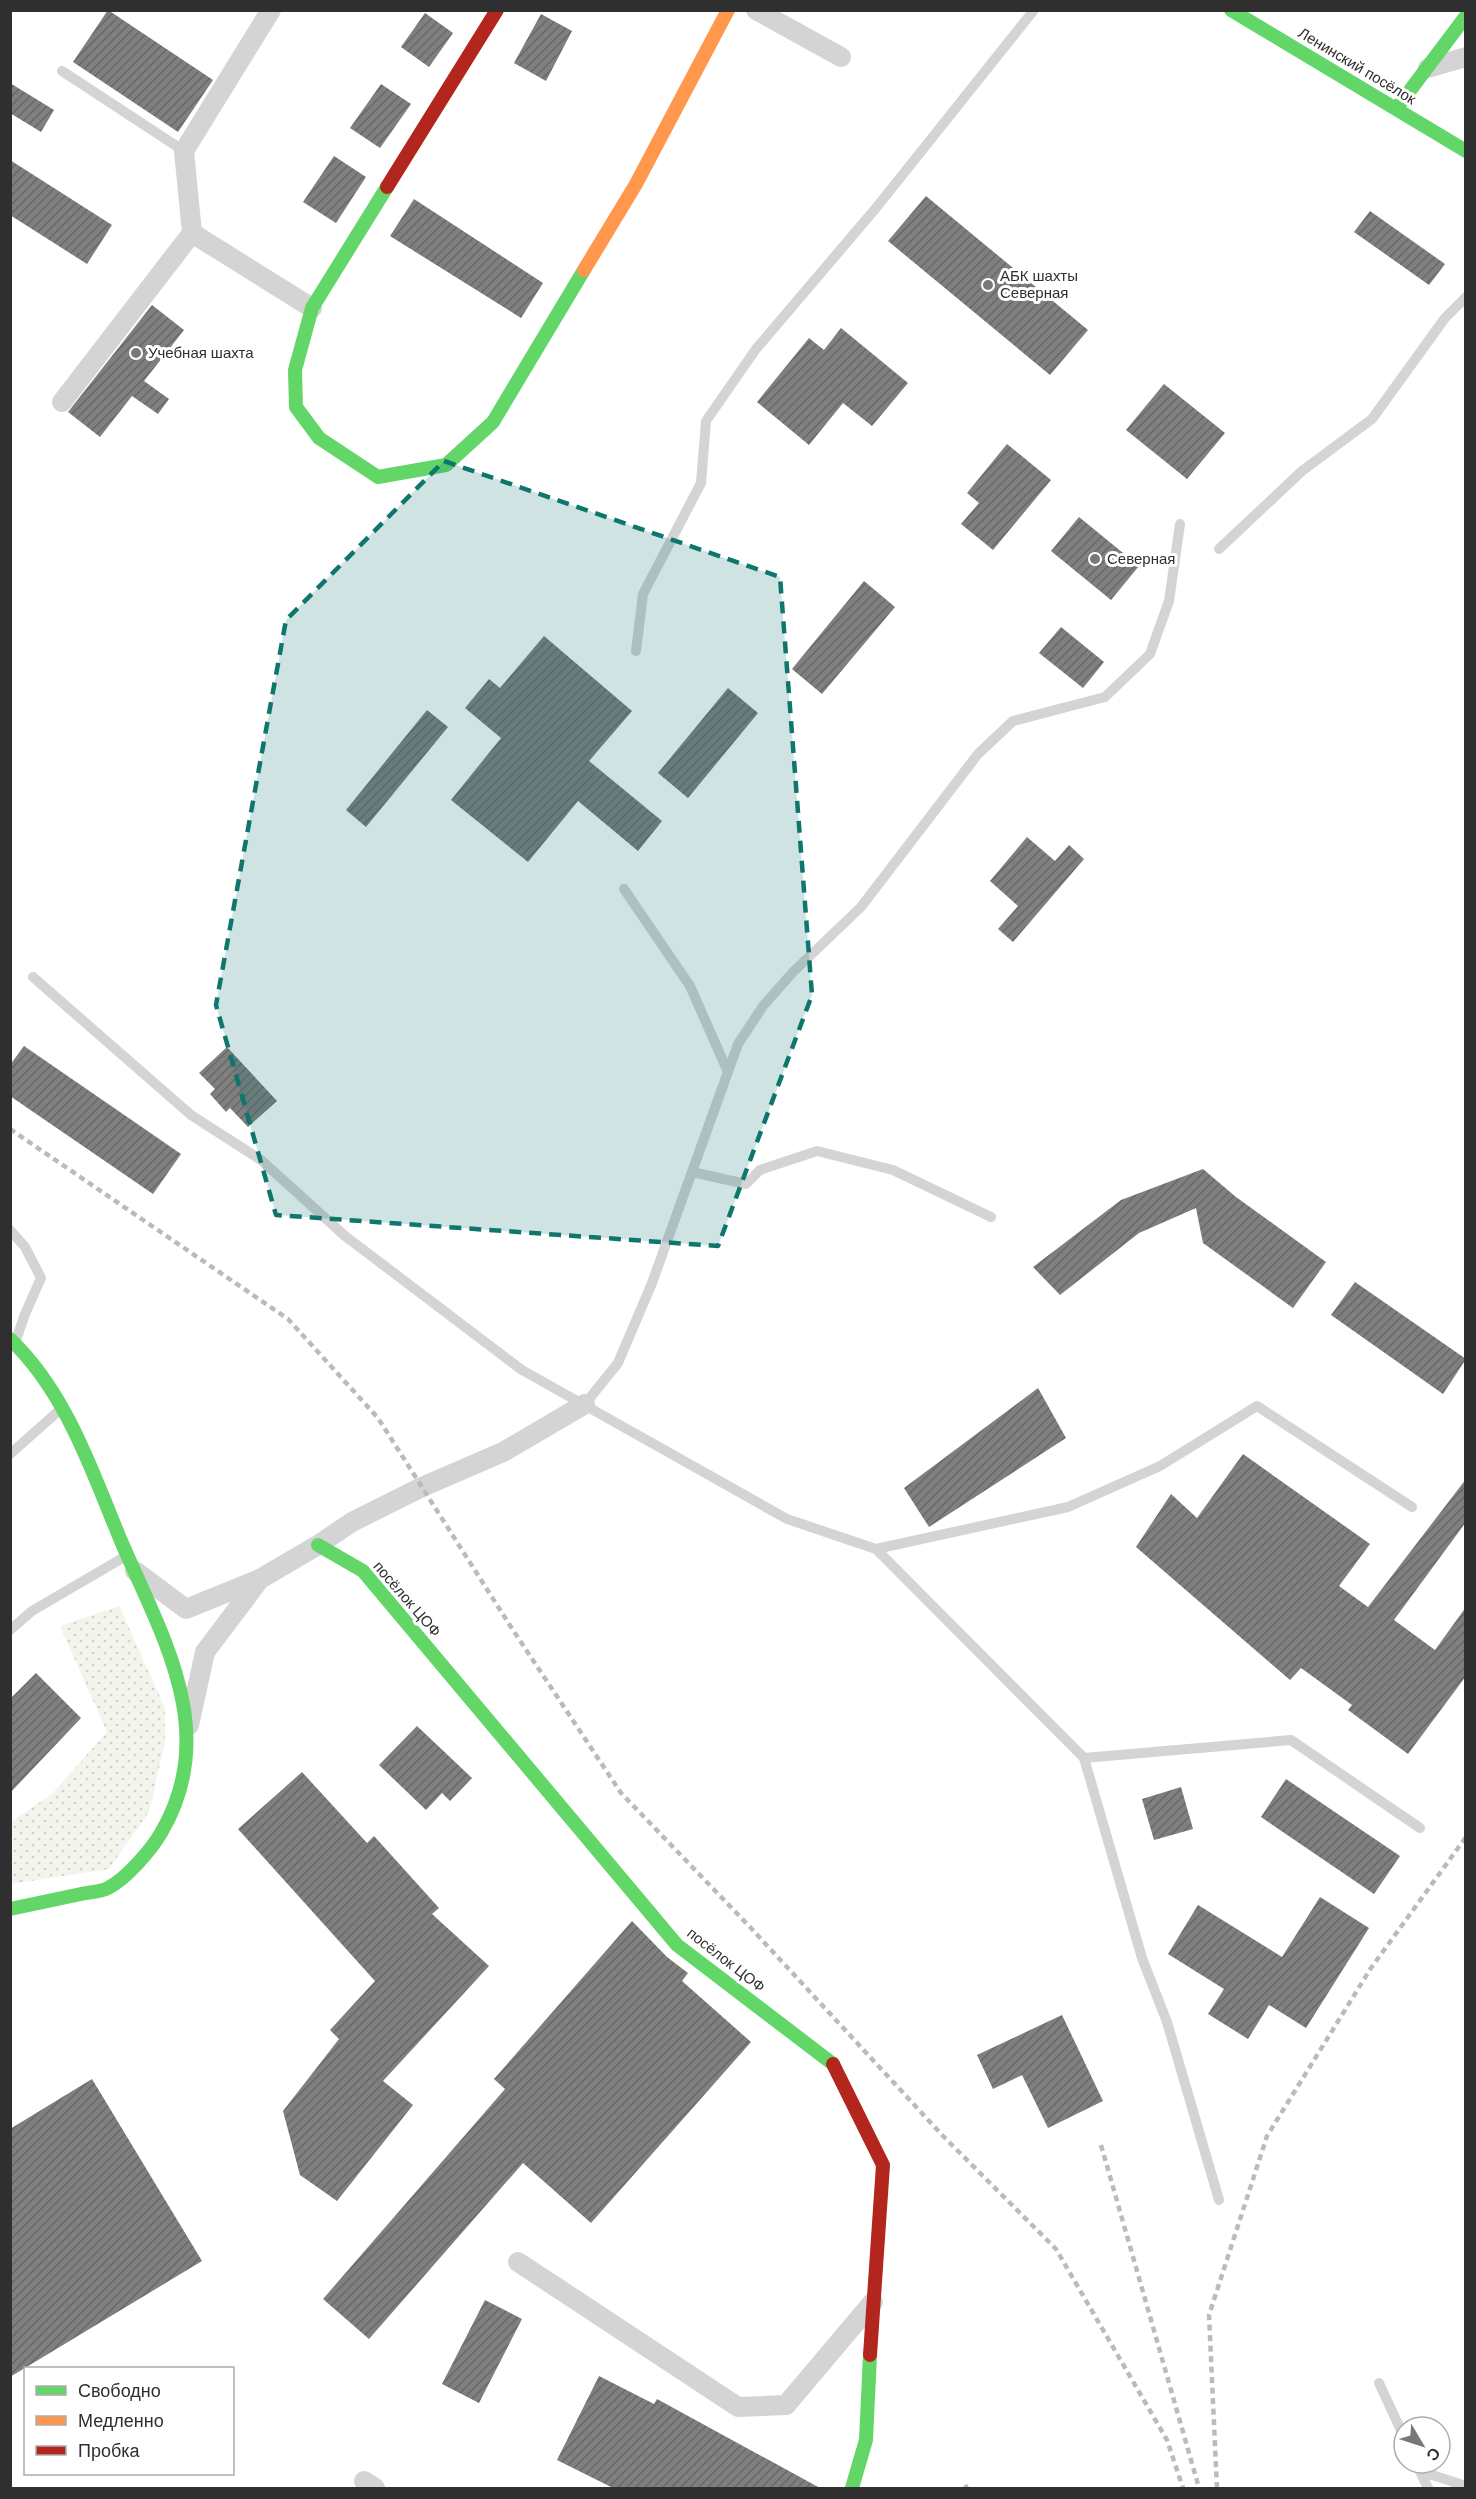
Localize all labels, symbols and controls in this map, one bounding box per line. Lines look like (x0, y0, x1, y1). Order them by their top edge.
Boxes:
street label: Ленинский посёлок (1294, 23, 1420, 109)
place label: АБК шахты Северная (1000, 266, 1078, 303)
marker: АБК шахты Северная (981, 278, 995, 292)
place label: Учебная шахта (148, 343, 254, 363)
marker: Учебная шахта (129, 346, 143, 360)
place label: Северная (1107, 549, 1175, 569)
marker: Северная (1088, 552, 1102, 566)
street label: посёлок ЦОФ (369, 1557, 445, 1641)
street label: посёлок ЦОФ (683, 1923, 769, 1997)
legend (24, 2367, 234, 2475)
text: Свободно (78, 2379, 161, 2403)
text: Медленно (78, 2409, 164, 2433)
north arrow (1392, 2415, 1452, 2475)
text: Пробка (78, 2439, 141, 2463)
text: С (1421, 2443, 1445, 2466)

